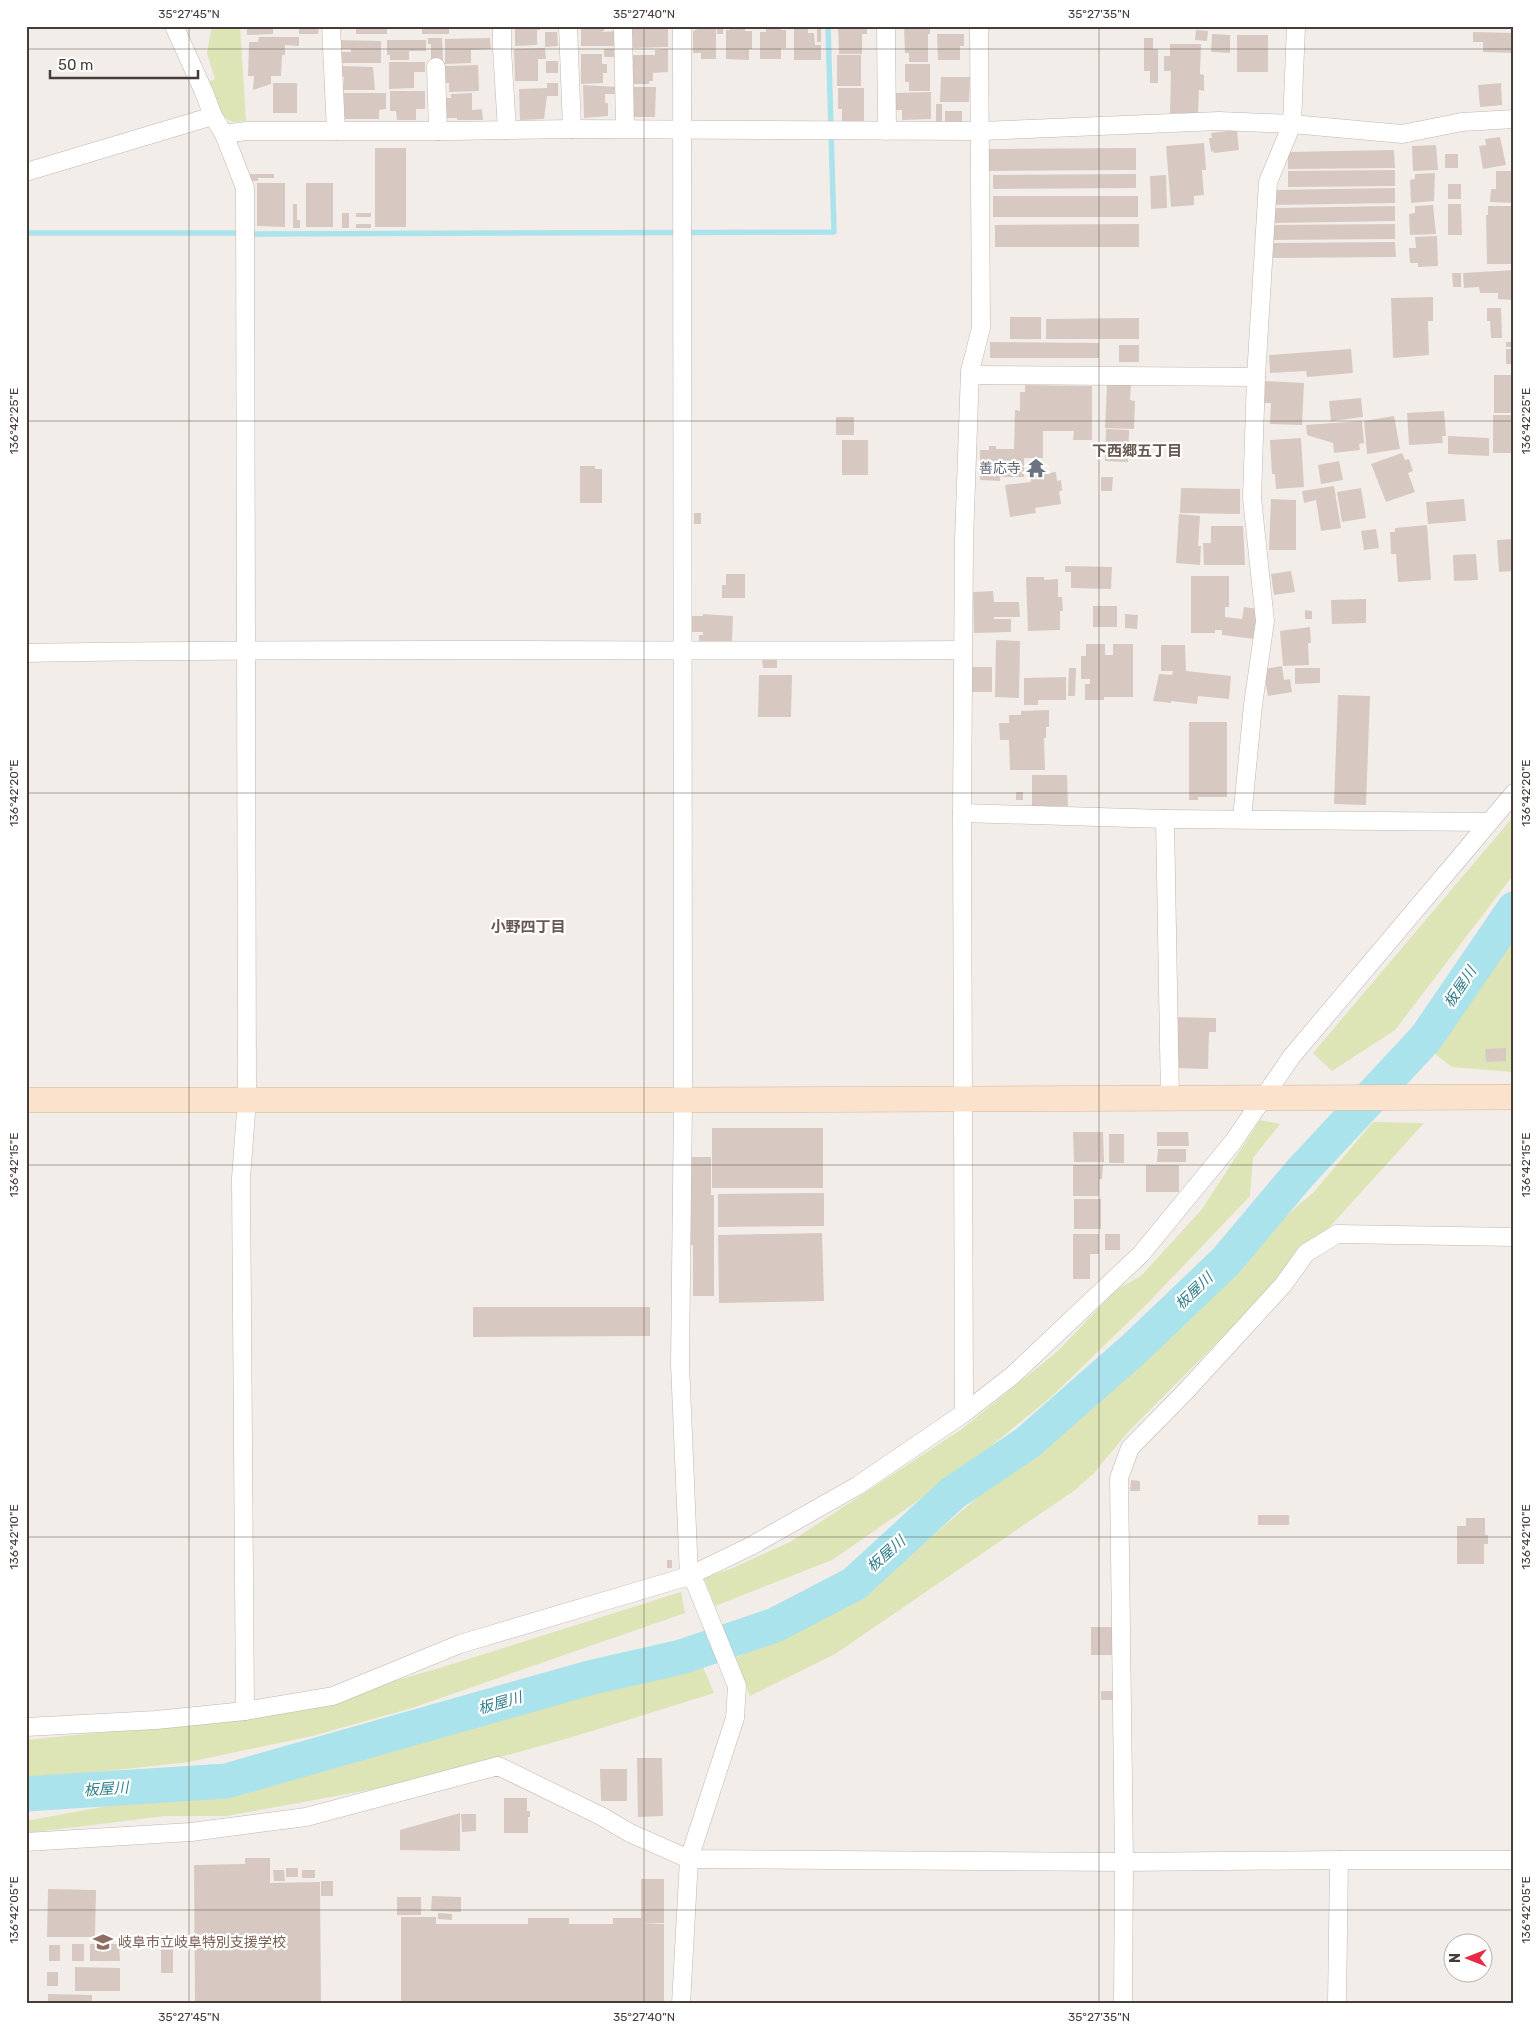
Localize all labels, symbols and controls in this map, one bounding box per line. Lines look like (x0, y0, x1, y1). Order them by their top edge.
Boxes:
text: 35°27'45"N (158, 7, 220, 21)
text: 35°27'40"N (613, 7, 675, 21)
text: 35°27'35"N (1068, 7, 1130, 21)
scale bar (50, 48, 198, 80)
text: 50 m (58, 56, 93, 74)
text: 136°42'25"E (7, 388, 21, 454)
text: 136°42'25"E (1519, 388, 1533, 454)
district label: 下西郷五丁目 (1092, 442, 1182, 460)
temple icon: 善応寺 (1025, 457, 1047, 479)
place label: 善応寺 (979, 460, 1021, 477)
text: 136°42'20"E (7, 759, 21, 827)
text: 136°42'20"E (1519, 759, 1533, 827)
district label: 小野四丁目 (490, 918, 566, 936)
water label: 板屋川 (1440, 962, 1481, 1011)
text: 136°42'15"E (7, 1133, 21, 1197)
text: 136°42'15"E (1519, 1133, 1533, 1197)
water label: 板屋川 (1172, 1268, 1218, 1313)
text: 136°42'10"E (7, 1504, 21, 1570)
text: 136°42'10"E (1519, 1504, 1533, 1570)
water label: 板屋川 (863, 1531, 910, 1576)
water label: 板屋川 (476, 1688, 526, 1718)
water label: 板屋川 (83, 1778, 131, 1800)
text: 136°42'05"E (7, 1876, 21, 1944)
text: 136°42'05"E (1519, 1876, 1533, 1944)
school or university icon: 岐阜市立岐阜特別支援学校 (92, 1931, 114, 1953)
north arrow (1442, 1932, 1492, 1982)
place label: 岐阜市立岐阜特別支援学校 (118, 1934, 286, 1951)
text: N (1447, 1953, 1464, 1963)
text: 35°27'45"N (158, 2010, 220, 2024)
text: 35°27'40"N (613, 2010, 675, 2024)
text: 35°27'35"N (1068, 2010, 1130, 2024)

